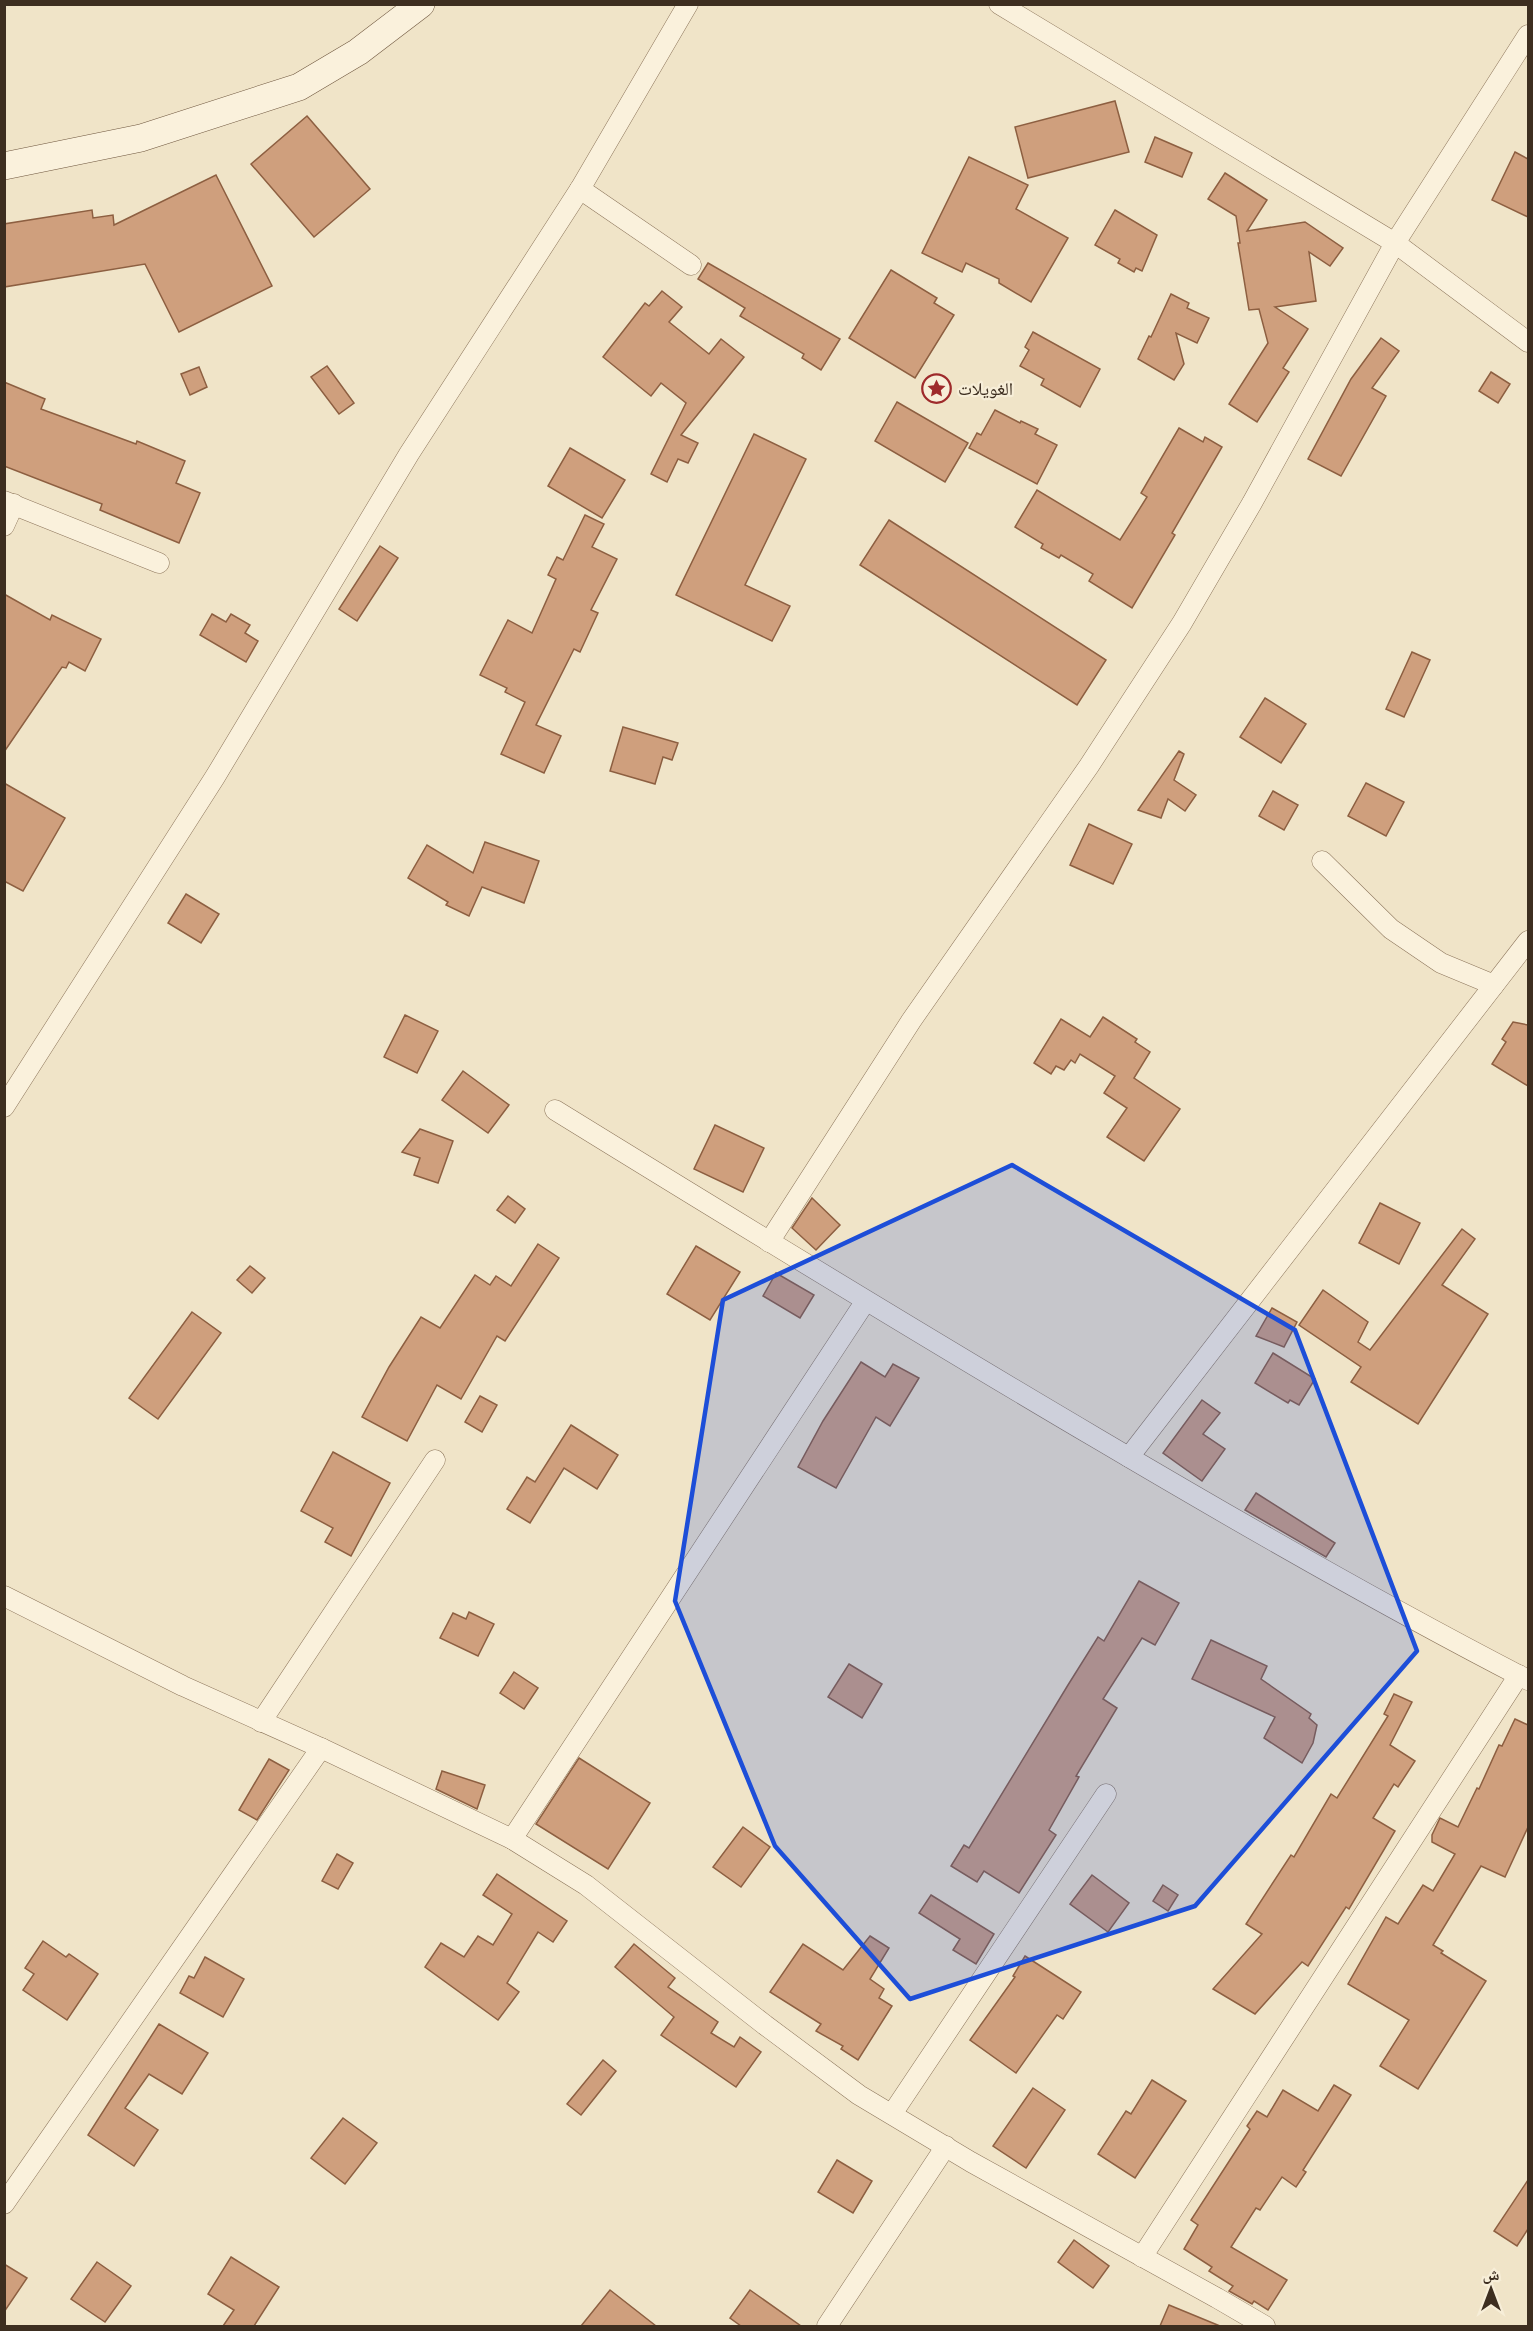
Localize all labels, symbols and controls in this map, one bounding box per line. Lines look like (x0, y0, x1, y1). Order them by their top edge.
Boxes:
place icon: الغويلات (921, 373, 953, 405)
place label: الغويلات (958, 379, 1013, 399)
north arrow (1461, 2259, 1521, 2319)
text: ش (1483, 2266, 1500, 2284)

